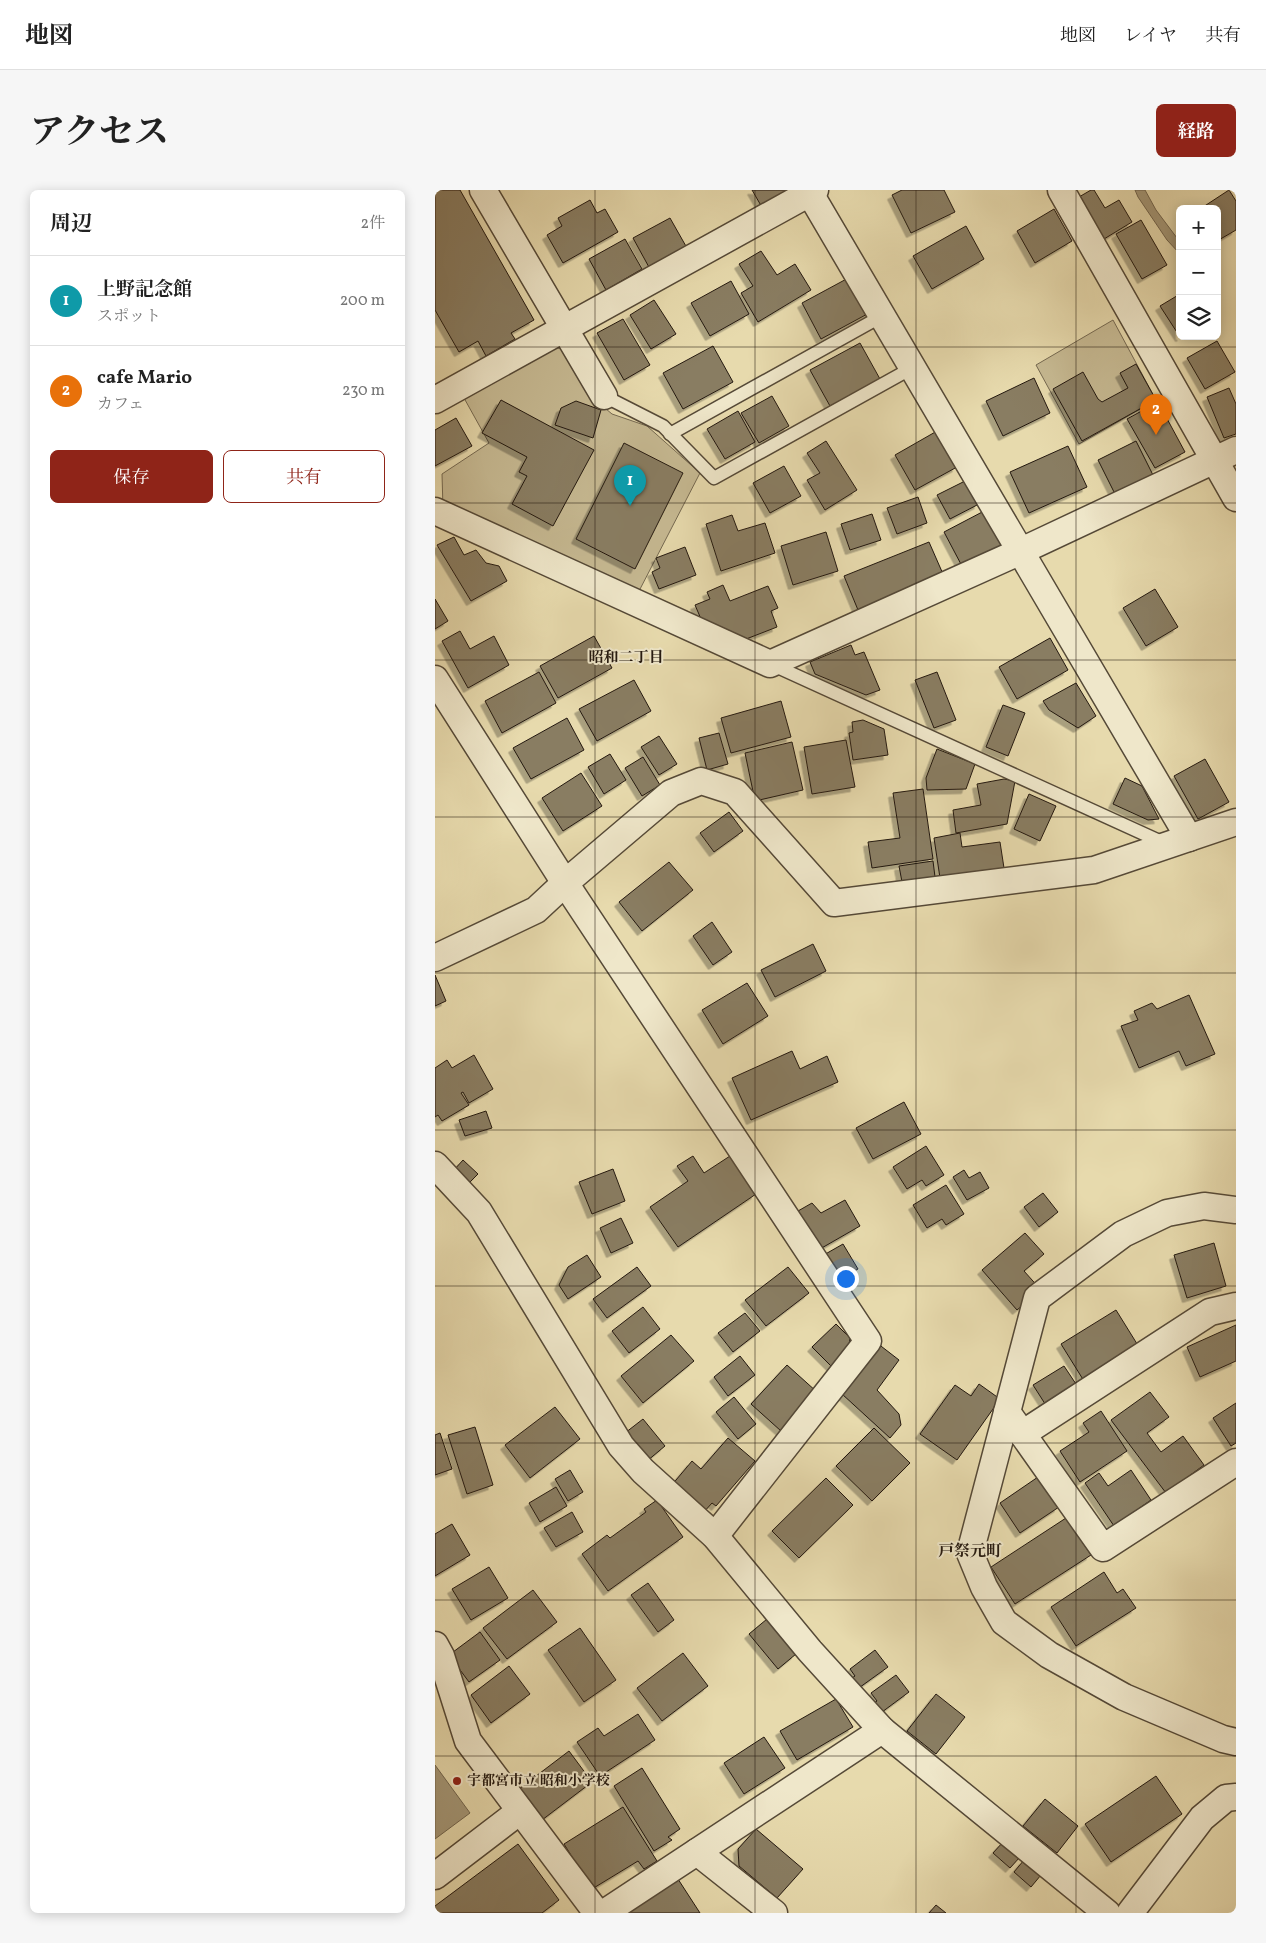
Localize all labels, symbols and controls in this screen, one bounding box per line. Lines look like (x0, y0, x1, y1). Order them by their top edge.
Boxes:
text: 地図 (25, 20, 73, 54)
text: 地図 (1060, 24, 1096, 49)
text: レイヤ (1124, 24, 1177, 49)
text: 共有 (1205, 24, 1241, 49)
button: 経路 (1156, 104, 1236, 157)
text: アクセス (30, 110, 169, 158)
map controls (1176, 205, 1221, 340)
button: + (1176, 205, 1221, 250)
text: 周辺 (50, 210, 92, 239)
text: 2件 (360, 213, 385, 235)
button: − (1176, 250, 1221, 295)
text: 上野記念館 (97, 277, 192, 303)
text: 1 (63, 290, 69, 312)
text: 200 m (340, 290, 385, 312)
button: layers (1176, 295, 1221, 340)
text: スポット (97, 306, 161, 328)
text: cafe Mario (97, 365, 192, 391)
text: 2 (62, 380, 70, 402)
text: 230 m (342, 380, 385, 402)
text: カフェ (97, 394, 144, 416)
pin: 2 (1140, 394, 1172, 435)
button: 保存 (50, 450, 213, 503)
button: 共有 (223, 450, 385, 503)
pin: 1 (614, 465, 646, 506)
district label: 昭和二丁目 (588, 648, 664, 669)
your location (833, 1266, 859, 1292)
district label: 戸祭元町 (938, 1541, 1002, 1563)
place label: 宇都宮市立 昭和小学校 (467, 1772, 610, 1791)
marker: 宇都宮市立 昭和小学校 (451, 1775, 463, 1787)

